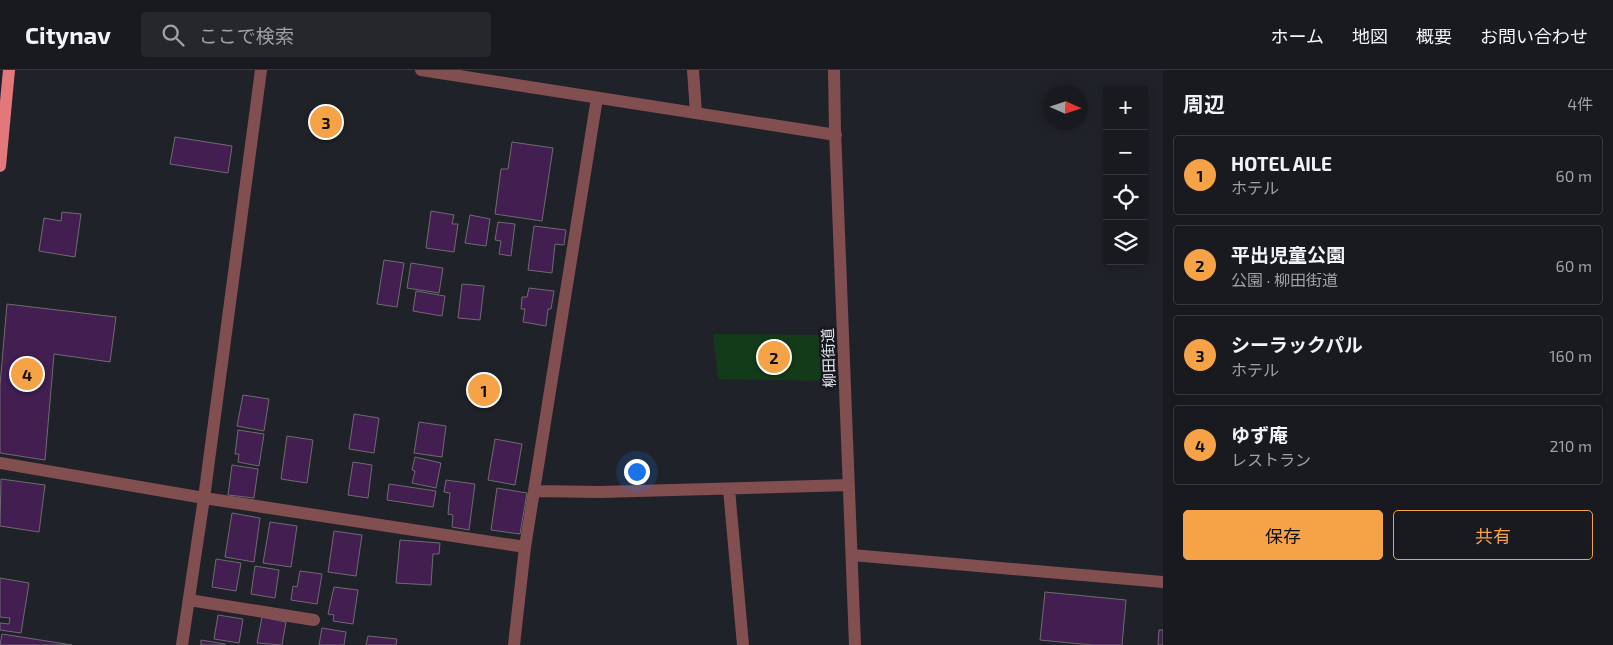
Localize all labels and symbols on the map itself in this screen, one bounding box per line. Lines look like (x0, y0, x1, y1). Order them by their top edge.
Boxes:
north arrow (1043, 85, 1088, 130)
pin: 3 (310, 103, 342, 141)
street label: 柳田街道 (818, 328, 838, 388)
pin: 2 (758, 338, 790, 376)
pin: 4 (11, 355, 43, 393)
pin: 1 (468, 371, 500, 409)
your location (624, 459, 650, 485)

